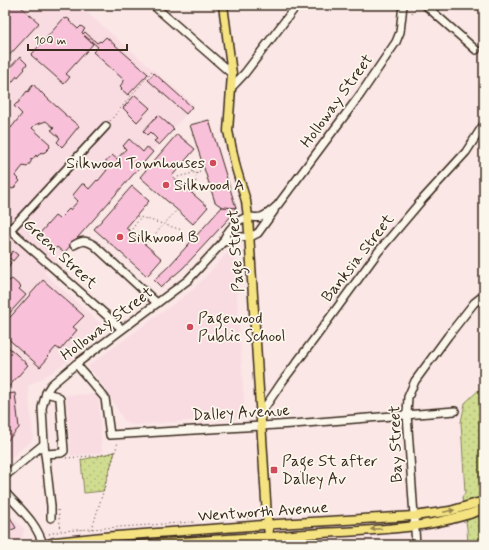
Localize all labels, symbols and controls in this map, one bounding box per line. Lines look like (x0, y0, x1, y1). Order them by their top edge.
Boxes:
scale bar (28, 26, 127, 52)
text: 100 m (34, 33, 66, 49)
street label: Holloway Street (296, 50, 378, 152)
place label: Silkwood Townhouses (66, 153, 205, 174)
marker: Silkwood Townhouses (208, 158, 218, 168)
place label: Silkwood A (174, 175, 245, 196)
marker: Silkwood A (161, 180, 171, 190)
street label: Page Street (223, 208, 250, 293)
street label: Banksia Street (317, 209, 399, 306)
street label: Green Street (18, 214, 102, 294)
place label: Silkwood B (128, 227, 199, 248)
marker: Silkwood B (115, 232, 125, 242)
street label: Holloway Street (56, 282, 158, 366)
place label: Pagewood Public School (198, 308, 286, 347)
marker: Pagewood Public School (185, 322, 195, 332)
street label: Dalley Avenue (192, 400, 291, 426)
street label: Bay Street (384, 404, 408, 483)
place label: Page St after Dalley Av (282, 451, 378, 490)
marker: Page St after Dalley Av (269, 465, 279, 475)
street label: Wentworth Avenue (197, 497, 329, 527)
one-way arrow (443, 507, 456, 513)
one-way arrow (370, 526, 382, 533)

